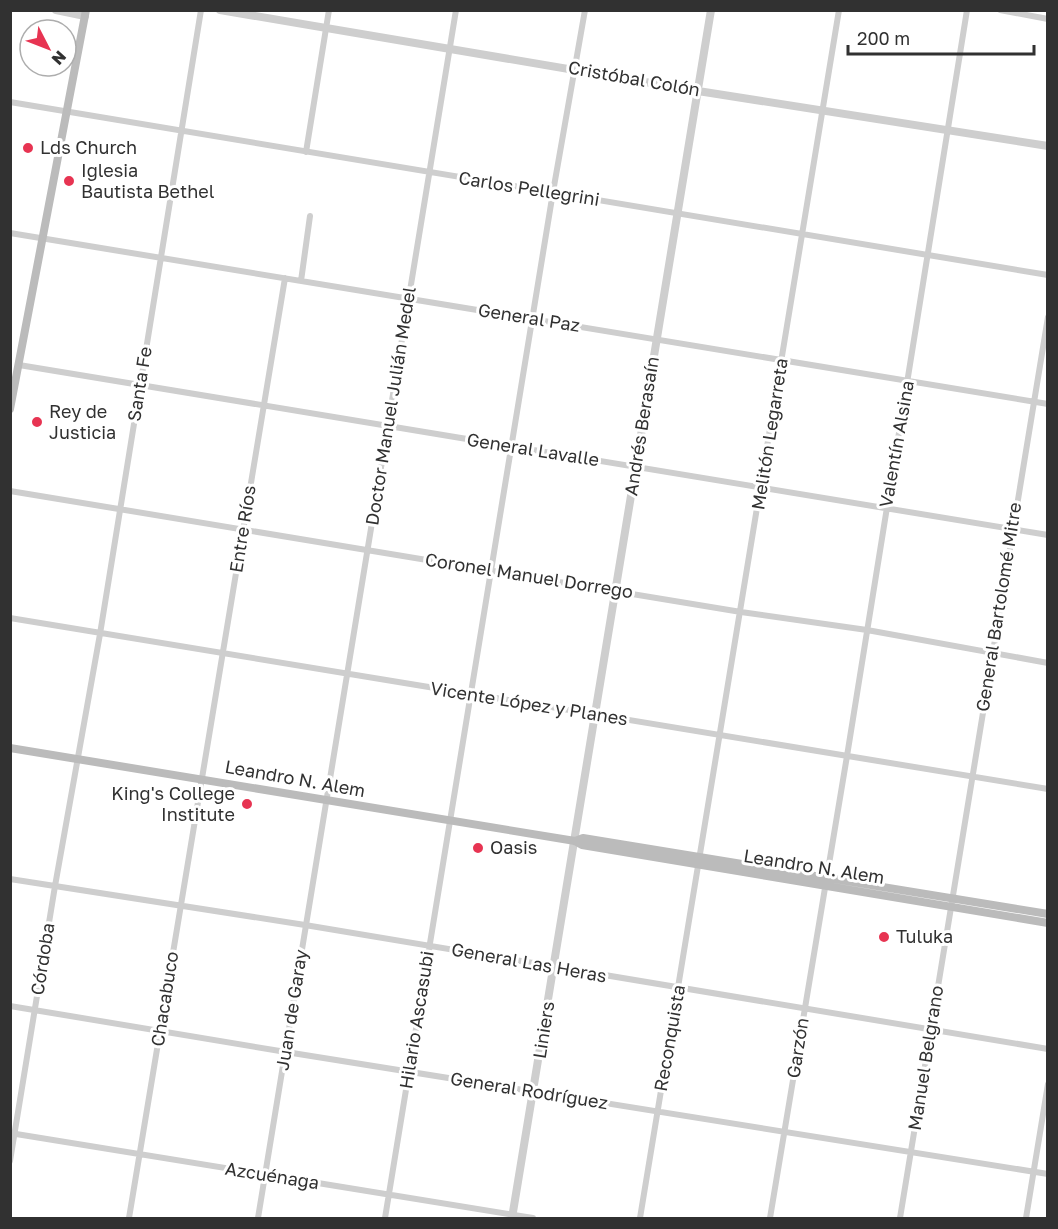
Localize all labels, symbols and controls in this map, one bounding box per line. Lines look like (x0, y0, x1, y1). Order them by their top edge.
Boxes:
north arrow (18, 18, 78, 78)
scale bar (848, 18, 1034, 56)
text: 200 m (857, 27, 910, 49)
text: N (48, 47, 71, 69)
street label: Cristóbal Colón (566, 56, 702, 100)
place label: Lds Church (40, 136, 137, 158)
marker: Lds Church (21, 141, 35, 155)
place label: Iglesia Bautista Bethel (81, 159, 215, 202)
street label: Carlos Pellegrini (457, 166, 601, 210)
marker: Iglesia Bautista Bethel (62, 174, 76, 188)
street label: Doctor Manuel Julián Medel (360, 285, 420, 527)
street label: General Paz (477, 298, 582, 336)
street label: Santa Fe (122, 345, 156, 423)
street label: Andrés Berasaín (619, 355, 663, 497)
street label: Melitón Legarreta (746, 356, 792, 511)
street label: Valentín Alsina (874, 379, 918, 509)
place label: Rey de Justicia (49, 400, 116, 443)
marker: Rey de Justicia (30, 415, 44, 429)
street label: General Lavalle (465, 428, 601, 470)
street label: Entre Ríos (224, 484, 260, 574)
street label: General Bartolomé Mitre (971, 501, 1025, 713)
street label: Coronel Manuel Dorrego (424, 548, 635, 602)
street label: Vicente López y Planes (429, 677, 629, 729)
street label: Leandro N. Alem (223, 755, 367, 801)
place label: King's College Institute (111, 782, 235, 825)
marker: King's College Institute (240, 797, 254, 811)
place label: Oasis (490, 836, 537, 858)
marker: Oasis (471, 841, 485, 855)
street label: Leandro N. Alem (742, 844, 886, 888)
street label: Córdoba (25, 921, 59, 997)
place label: Tuluka (896, 925, 953, 947)
marker: Tuluka (877, 930, 891, 944)
street label: General Las Heras (450, 938, 609, 986)
street label: Juan de Garay (271, 948, 311, 1072)
street label: Hilario Ascasubi (394, 949, 438, 1090)
street label: Chacabuco (146, 950, 182, 1048)
street label: Reconquista (649, 983, 689, 1093)
street label: Manuel Belgrano (903, 984, 947, 1132)
street label: Liniers (528, 999, 558, 1060)
street label: Garzón (781, 1016, 813, 1080)
street label: General Rodríguez (449, 1067, 610, 1113)
street label: Azcuénaga (223, 1157, 321, 1193)

